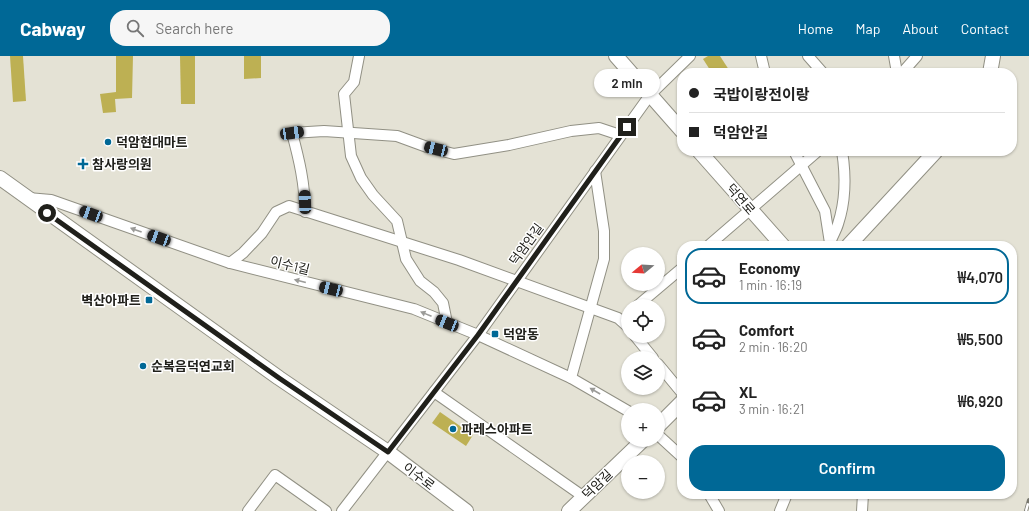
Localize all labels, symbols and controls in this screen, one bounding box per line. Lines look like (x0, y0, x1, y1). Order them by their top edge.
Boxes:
search box (110, 10, 390, 46)
text: Cabway (20, 17, 86, 40)
icon: search (124, 17, 146, 39)
text: Search here (156, 19, 234, 37)
text: Home (798, 20, 834, 37)
text: Map (856, 20, 880, 37)
text: About (902, 20, 939, 37)
text: Contact (961, 20, 1009, 37)
callout: 2 min (594, 69, 660, 97)
text: 2 min (612, 75, 642, 91)
text: 국밥이랑전이랑 (713, 85, 810, 103)
route end (618, 118, 636, 136)
text: 덕암안길 (713, 123, 768, 141)
car (279, 125, 305, 141)
place label: 덕암현대마트 (116, 134, 188, 150)
marker: 덕암현대마트 (103, 137, 113, 147)
car (423, 140, 449, 158)
place label: 참사랑의원 (92, 156, 152, 172)
marker: 참사랑의원 (77, 158, 89, 170)
street label: 덕연로 (723, 180, 759, 218)
car (299, 190, 311, 214)
route start (38, 204, 56, 222)
car (78, 204, 104, 224)
street label: 덕암안길 (505, 220, 547, 268)
one-way arrow (129, 227, 141, 233)
car (146, 228, 172, 248)
north arrow (621, 247, 665, 291)
map controls (621, 247, 665, 499)
street label: 이수1길 (268, 252, 312, 278)
icon: car (691, 258, 727, 294)
text: Economy (739, 259, 800, 277)
text: ₩4,070 (958, 268, 1003, 286)
one-way arrow (294, 277, 306, 283)
text: 1 min · 16:19 (739, 277, 802, 293)
car (318, 280, 344, 298)
place label: 벽산아파트 (81, 292, 141, 308)
marker: 벽산아파트 (144, 295, 154, 305)
button: locate (621, 299, 665, 343)
one-way arrow (419, 311, 431, 317)
car (434, 313, 460, 333)
icon: car (691, 320, 727, 356)
text: Comfort (739, 321, 794, 339)
place label: 덕암동 (503, 326, 539, 342)
marker: 덕암동 (490, 329, 500, 339)
text: ₩5,500 (957, 330, 1003, 348)
text: 2 min · 16:20 (739, 339, 808, 355)
button: layers (621, 351, 665, 395)
place label: 순복음덕연교회 (151, 358, 235, 374)
marker: 순복음덕연교회 (138, 361, 148, 371)
icon: car (691, 382, 727, 418)
text: XL (739, 383, 757, 401)
one-way arrow (589, 388, 601, 395)
text: ₩6,920 (958, 392, 1003, 410)
text: 3 min · 16:21 (739, 401, 804, 417)
button: + (621, 403, 665, 447)
place label: 파레스아파트 (461, 421, 533, 437)
marker: 파레스아파트 (448, 424, 458, 434)
button: Confirm (689, 445, 1005, 491)
button: − (621, 455, 665, 499)
street label: 이수로 (400, 459, 438, 493)
street label: 덕암길 (579, 466, 615, 502)

